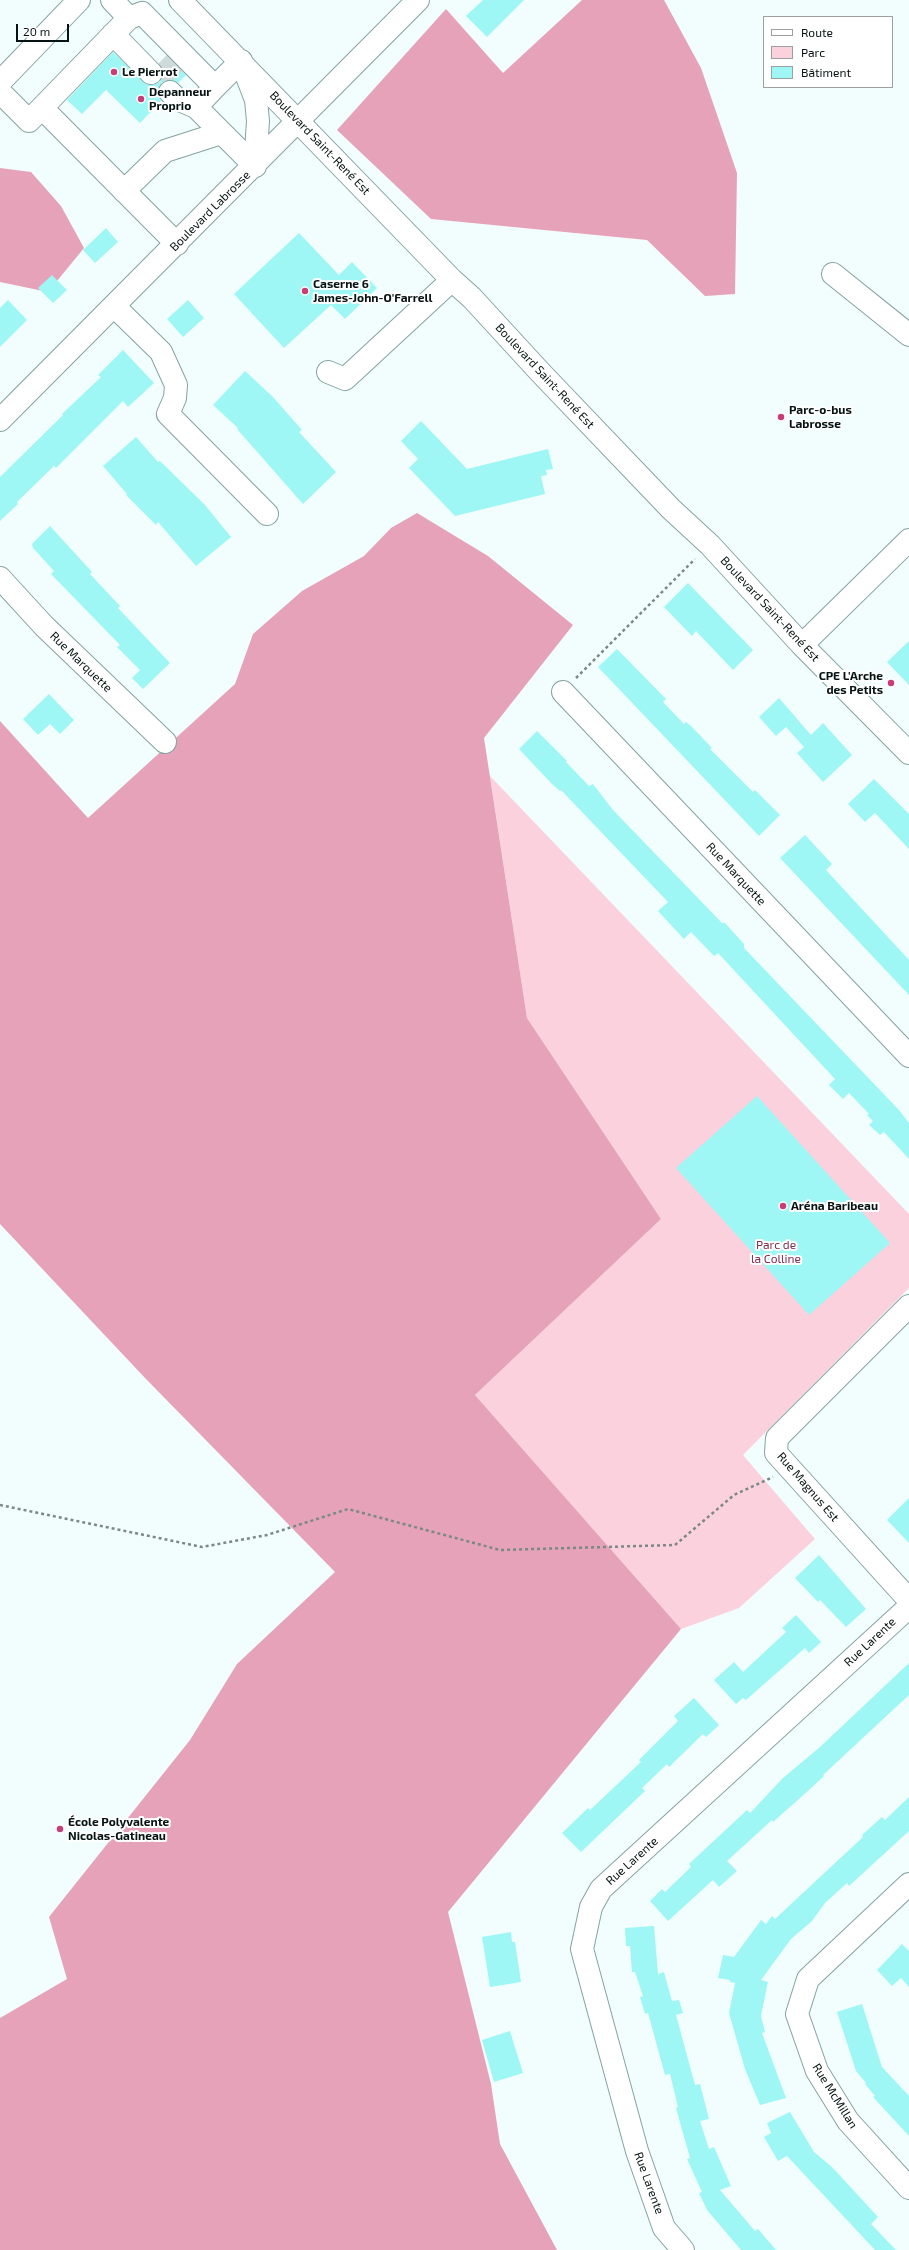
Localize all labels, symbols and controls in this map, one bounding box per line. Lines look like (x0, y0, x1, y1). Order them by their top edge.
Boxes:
scale bar (18, 16, 71, 42)
legend (763, 16, 893, 88)
text: 20 m (23, 24, 50, 38)
text: Route (801, 25, 833, 39)
text: Parc (801, 45, 825, 59)
place label: Le Pierrot (122, 65, 177, 79)
text: Bâtiment (801, 65, 851, 79)
marker: Le Pierrot (109, 67, 119, 77)
place label: Depanneur Proprio (149, 85, 211, 113)
street label: Boulevard Saint-René Est (267, 88, 373, 198)
marker: Depanneur Proprio (136, 94, 146, 104)
street label: Boulevard Labrosse (167, 168, 253, 254)
place label: Caserne 6 James-John-O'Farrell (313, 277, 432, 305)
marker: Caserne 6 James-John-O'Farrell (300, 286, 310, 296)
street label: Boulevard Saint-René Est (492, 320, 598, 432)
place label: Parc-o-bus Labrosse (789, 403, 852, 431)
marker: Parc-o-bus Labrosse (776, 412, 786, 422)
street label: Boulevard Saint-René Est (717, 553, 823, 665)
street label: Rue Marquette (47, 629, 115, 695)
place label: CPE L'Arche des Petits (819, 669, 883, 697)
marker: CPE L'Arche des Petits (886, 678, 896, 688)
street label: Rue Marquette (703, 840, 769, 908)
place label: Aréna Baribeau (791, 1199, 878, 1213)
marker: Aréna Baribeau (778, 1201, 788, 1211)
park label: Parc de la Colline (751, 1238, 801, 1266)
street label: Rue Magnus Est (774, 1449, 842, 1525)
street label: Rue Larente (841, 1614, 899, 1670)
place label: École Polyvalente Nicolas-Gatineau (68, 1815, 169, 1843)
marker: École Polyvalente Nicolas-Gatineau (55, 1824, 65, 1834)
street label: Rue Larente (603, 1834, 661, 1888)
street label: Rue McMillan (809, 2061, 861, 2131)
street label: Rue Larente (631, 2150, 667, 2216)

